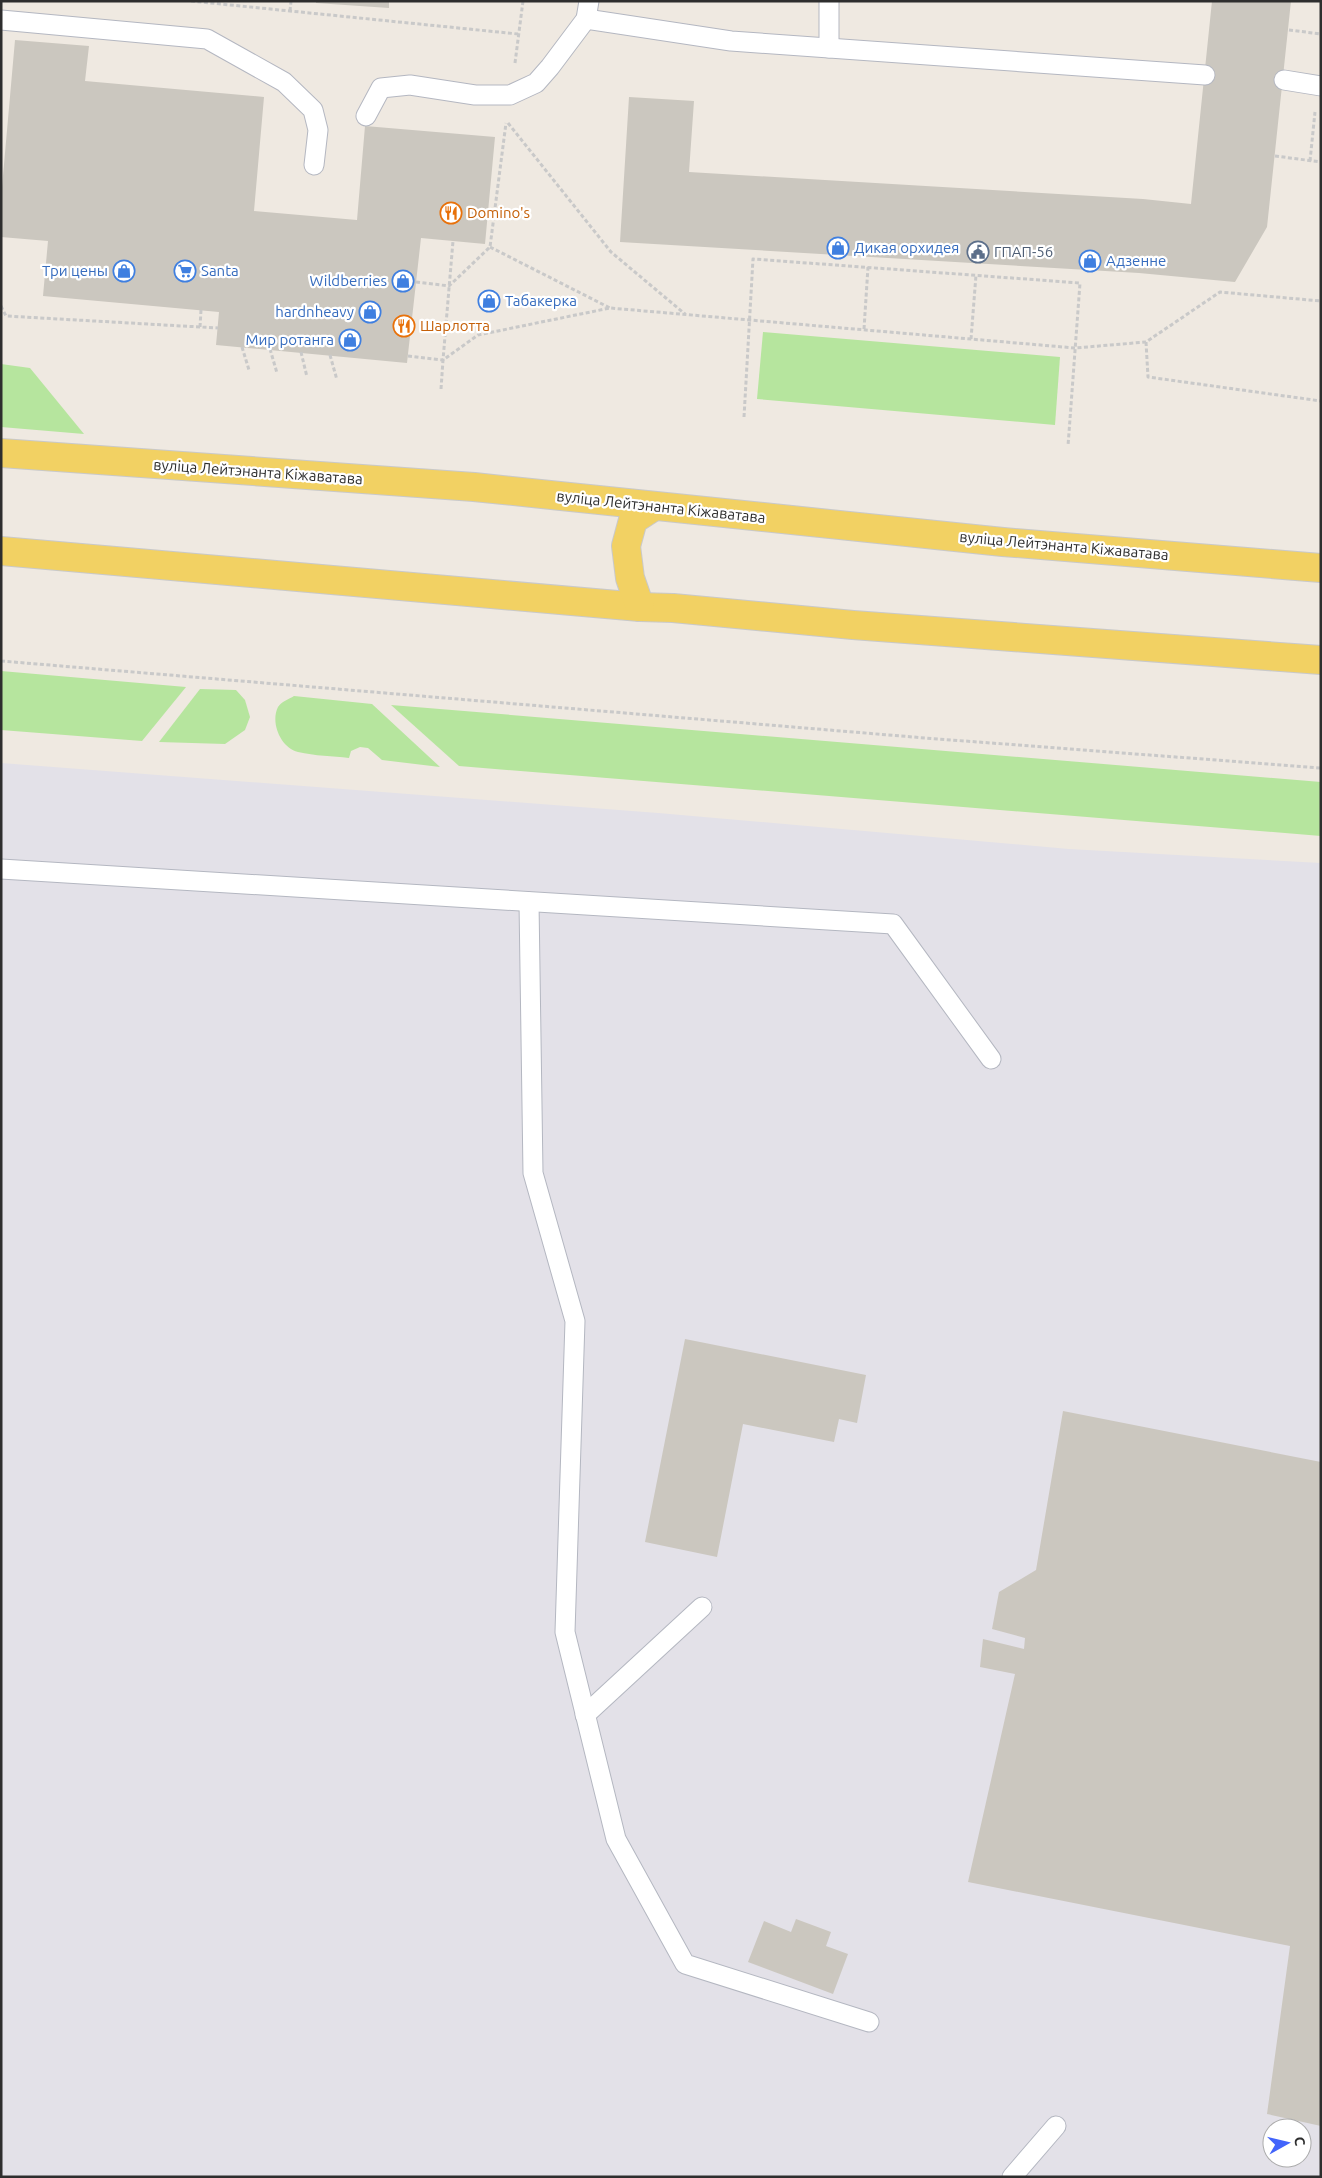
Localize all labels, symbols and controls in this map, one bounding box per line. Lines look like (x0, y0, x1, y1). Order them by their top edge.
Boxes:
restaurant icon: Domino's (439, 201, 463, 225)
place label: Domino's (467, 204, 530, 221)
shop icon: Дикая орхидея (826, 236, 850, 260)
place label: Дикая орхидея (854, 239, 959, 256)
public building icon: ГПАП-56 (966, 240, 990, 264)
place label: ГПАП-56 (994, 243, 1053, 260)
shop icon: Адзенне (1078, 249, 1102, 273)
place label: Адзенне (1106, 252, 1166, 269)
shop icon: Три цены (112, 259, 136, 283)
supermarket icon: Santa (173, 259, 197, 283)
place label: Три цены (42, 262, 108, 279)
place label: Santa (201, 262, 239, 279)
shop icon: Wildberries (391, 269, 415, 293)
place label: Wildberries (310, 272, 387, 289)
shop icon: Табакерка (477, 289, 501, 313)
place label: Табакерка (505, 292, 577, 309)
shop icon: hardnheavy (358, 300, 382, 324)
place label: hardnheavy (275, 303, 354, 320)
restaurant icon: Шарлотта (392, 314, 416, 338)
place label: Шарлотта (420, 317, 490, 334)
shop icon: Мир ротанга (338, 328, 362, 352)
place label: Мир ротанга (245, 331, 334, 348)
street label: вуліца Лейтэнанта Кіжаватава (153, 456, 363, 487)
street label: вуліца Лейтэнанта Кіжаватава (556, 487, 766, 526)
street label: вуліца Лейтэнанта Кіжаватава (959, 528, 1169, 563)
north arrow (1262, 2118, 1312, 2168)
text: С (1291, 2136, 1308, 2147)

